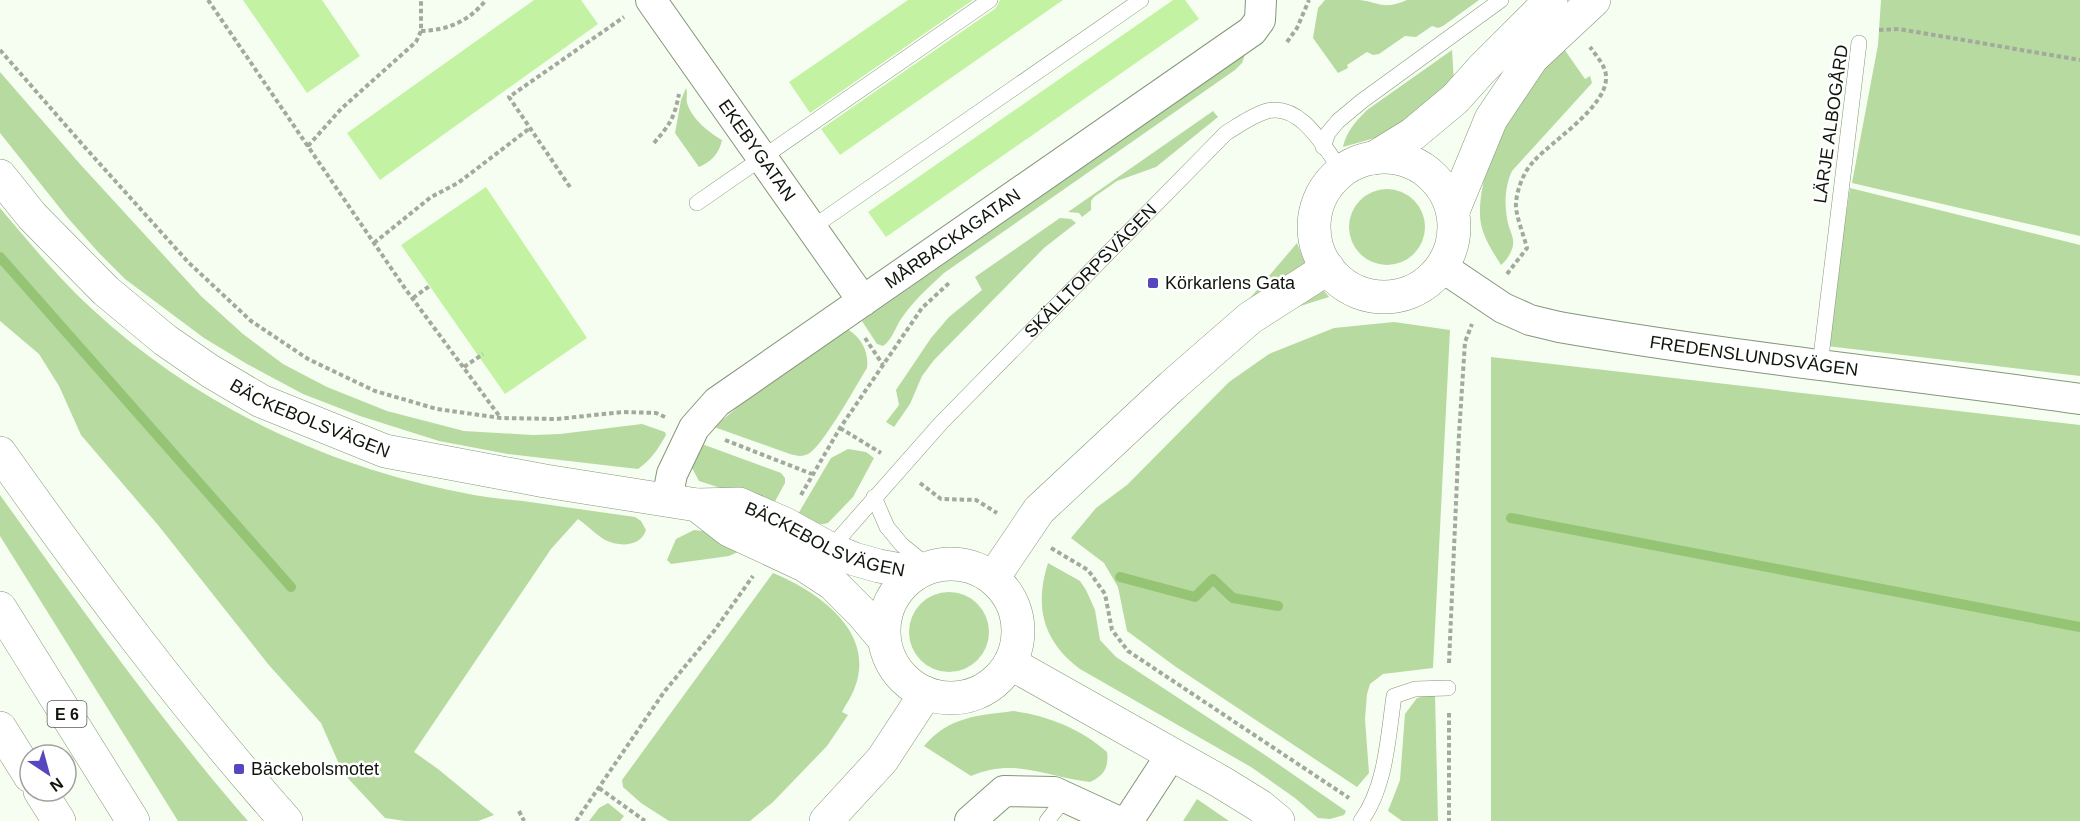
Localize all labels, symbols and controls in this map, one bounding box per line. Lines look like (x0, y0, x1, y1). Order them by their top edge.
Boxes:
street label: LÄRJE ALBOGÅRD (1810, 43, 1852, 205)
street label: EKEBYGATAN (714, 96, 800, 205)
street label: MÅRBACKAGATAN (881, 185, 1024, 292)
street label: SKÄLLTORPSVÄGEN (1020, 200, 1161, 342)
place label: Körkarlens Gata (1165, 273, 1296, 293)
marker: Körkarlens Gata (1146, 276, 1160, 290)
street label: FREDENSLUNDSVÄGEN (1648, 332, 1859, 380)
street label: BÄCKEBOLSVÄGEN (226, 375, 393, 462)
street label: BÄCKEBOLSVÄGEN (742, 498, 906, 581)
road number: E 6 (48, 701, 86, 727)
north arrow (18, 743, 78, 803)
place label: Bäckebolsmotet (251, 759, 379, 779)
marker: Bäckebolsmotet (232, 762, 246, 776)
text: N (47, 774, 66, 795)

